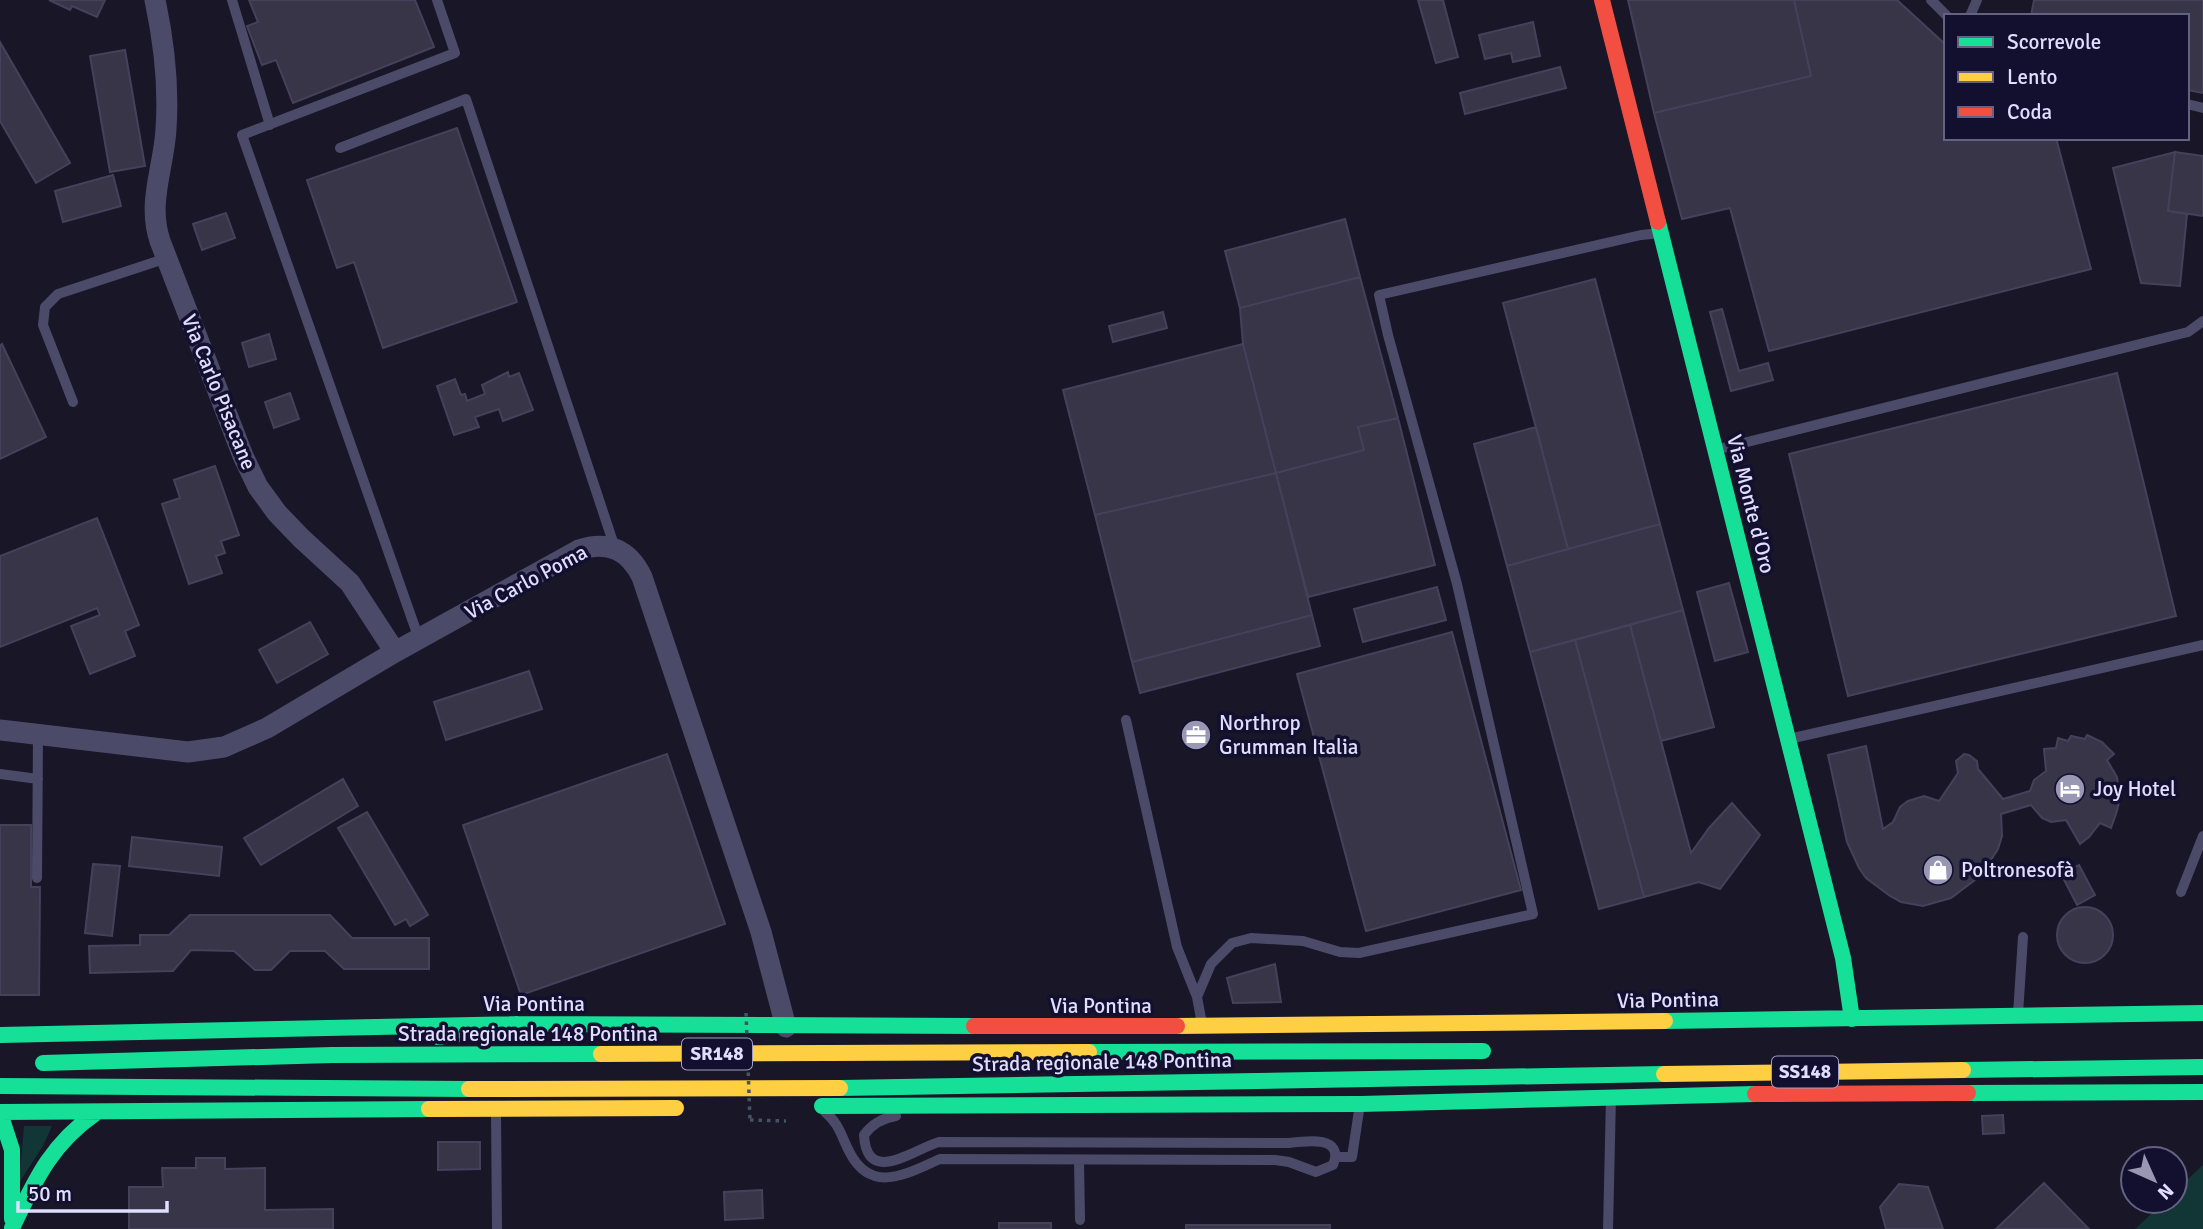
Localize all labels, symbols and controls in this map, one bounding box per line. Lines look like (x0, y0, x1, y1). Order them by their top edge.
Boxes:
legend (1944, 14, 2189, 140)
text: Scorrevole (2007, 29, 2101, 55)
text: Lento (2007, 64, 2057, 90)
text: Coda (2007, 99, 2052, 125)
street label: Via Carlo Pisacane (176, 310, 262, 474)
street label: Via Monte d'Oro (1721, 432, 1781, 576)
street label: Via Carlo Poma (460, 539, 592, 625)
place label: Northrop Grumman Italia (1219, 710, 1358, 760)
office icon: Northrop Grumman Italia (1179, 718, 1213, 752)
hotel icon: Joy Hotel (2053, 772, 2087, 806)
place label: Joy Hotel (2093, 776, 2176, 802)
shop icon: Poltronesofà (1921, 853, 1955, 887)
place label: Poltronesofà (1961, 857, 2074, 883)
street label: Via Pontina (1617, 986, 1719, 1014)
street label: Via Pontina (483, 991, 585, 1017)
street label: Via Pontina (1050, 993, 1152, 1019)
street label: Strada regionale 148 Pontina (398, 1021, 658, 1047)
road number: SR148 (682, 1038, 752, 1070)
street label: Strada regionale 148 Pontina (972, 1047, 1232, 1077)
road number: SS148 (1772, 1056, 1838, 1088)
north arrow (2119, 1145, 2189, 1215)
scale bar (18, 1170, 166, 1214)
text: N (2152, 1178, 2178, 1204)
text: 50 m (28, 1181, 72, 1207)

